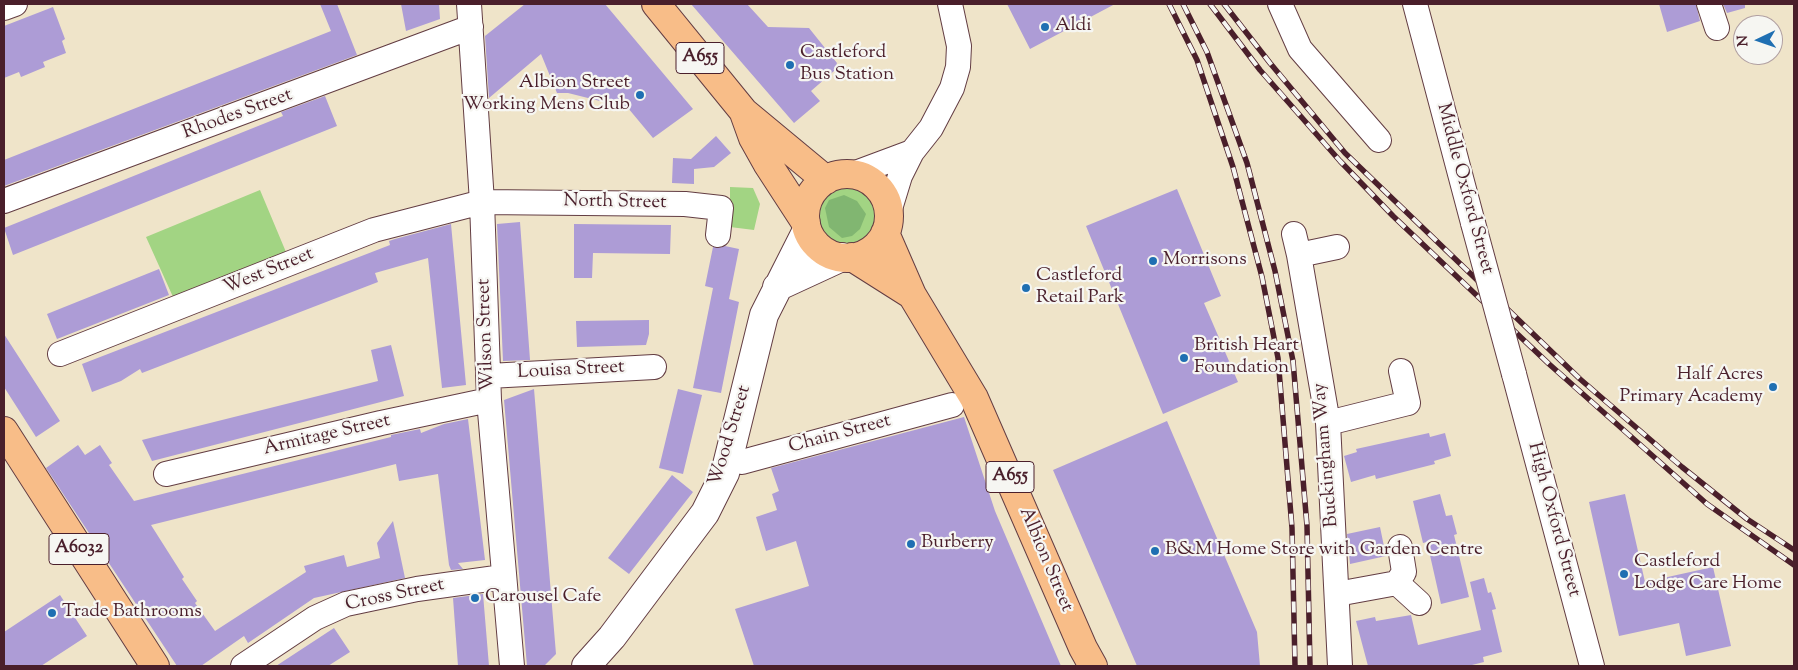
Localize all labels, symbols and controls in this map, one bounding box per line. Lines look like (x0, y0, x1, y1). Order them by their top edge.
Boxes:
north arrow (1733, 15, 1783, 65)
place label: Aldi (1055, 16, 1092, 38)
marker: Aldi (1039, 21, 1051, 33)
text: N (1734, 35, 1754, 47)
road number: A655 (676, 42, 724, 74)
place label: Castleford Bus Station (800, 43, 894, 87)
marker: Castleford Bus Station (784, 59, 796, 71)
place label: Albion Street Working Mens Club (463, 73, 630, 117)
street label: Rhodes Street (180, 85, 296, 145)
marker: Albion Street Working Mens Club (634, 89, 646, 101)
street label: Middle Oxford Street (1430, 101, 1498, 277)
street label: North Street (563, 191, 667, 215)
street label: West Street (221, 244, 317, 300)
place label: Morrisons (1163, 250, 1247, 272)
marker: Morrisons (1147, 255, 1159, 267)
place label: Castleford Retail Park (1036, 266, 1124, 310)
street label: Wilson Street (474, 278, 500, 392)
marker: Castleford Retail Park (1020, 282, 1032, 294)
place label: British Heart Foundation (1194, 336, 1299, 380)
marker: British Heart Foundation (1178, 352, 1190, 364)
street label: Louisa Street (517, 357, 625, 385)
place label: Half Acres Primary Academy (1620, 365, 1763, 409)
marker: Half Acres Primary Academy (1767, 381, 1779, 393)
street label: Buckingham Way (1309, 382, 1345, 528)
street label: Wood Street (705, 383, 757, 489)
street label: Armitage Street (261, 410, 393, 462)
street label: Chain Street (786, 410, 894, 460)
street label: High Oxford Street (1521, 440, 1585, 600)
road number: A655 (986, 462, 1034, 492)
street label: Albion Street (1013, 504, 1077, 616)
place label: Burberry (921, 533, 994, 555)
road number: A6032 (49, 534, 109, 564)
marker: Burberry (905, 538, 917, 550)
place label: B&M Home Store with Garden Centre (1165, 540, 1483, 562)
marker: B&M Home Store with Garden Centre (1149, 545, 1161, 557)
place label: Castleford Lodge Care Home (1634, 552, 1782, 596)
marker: Castleford Lodge Care Home (1618, 568, 1630, 580)
street label: Cross Street (343, 574, 447, 618)
place label: Carousel Cafe (485, 587, 601, 609)
marker: Carousel Cafe (469, 592, 481, 604)
place label: Trade Bathrooms (62, 602, 202, 624)
marker: Trade Bathrooms (46, 607, 58, 619)

